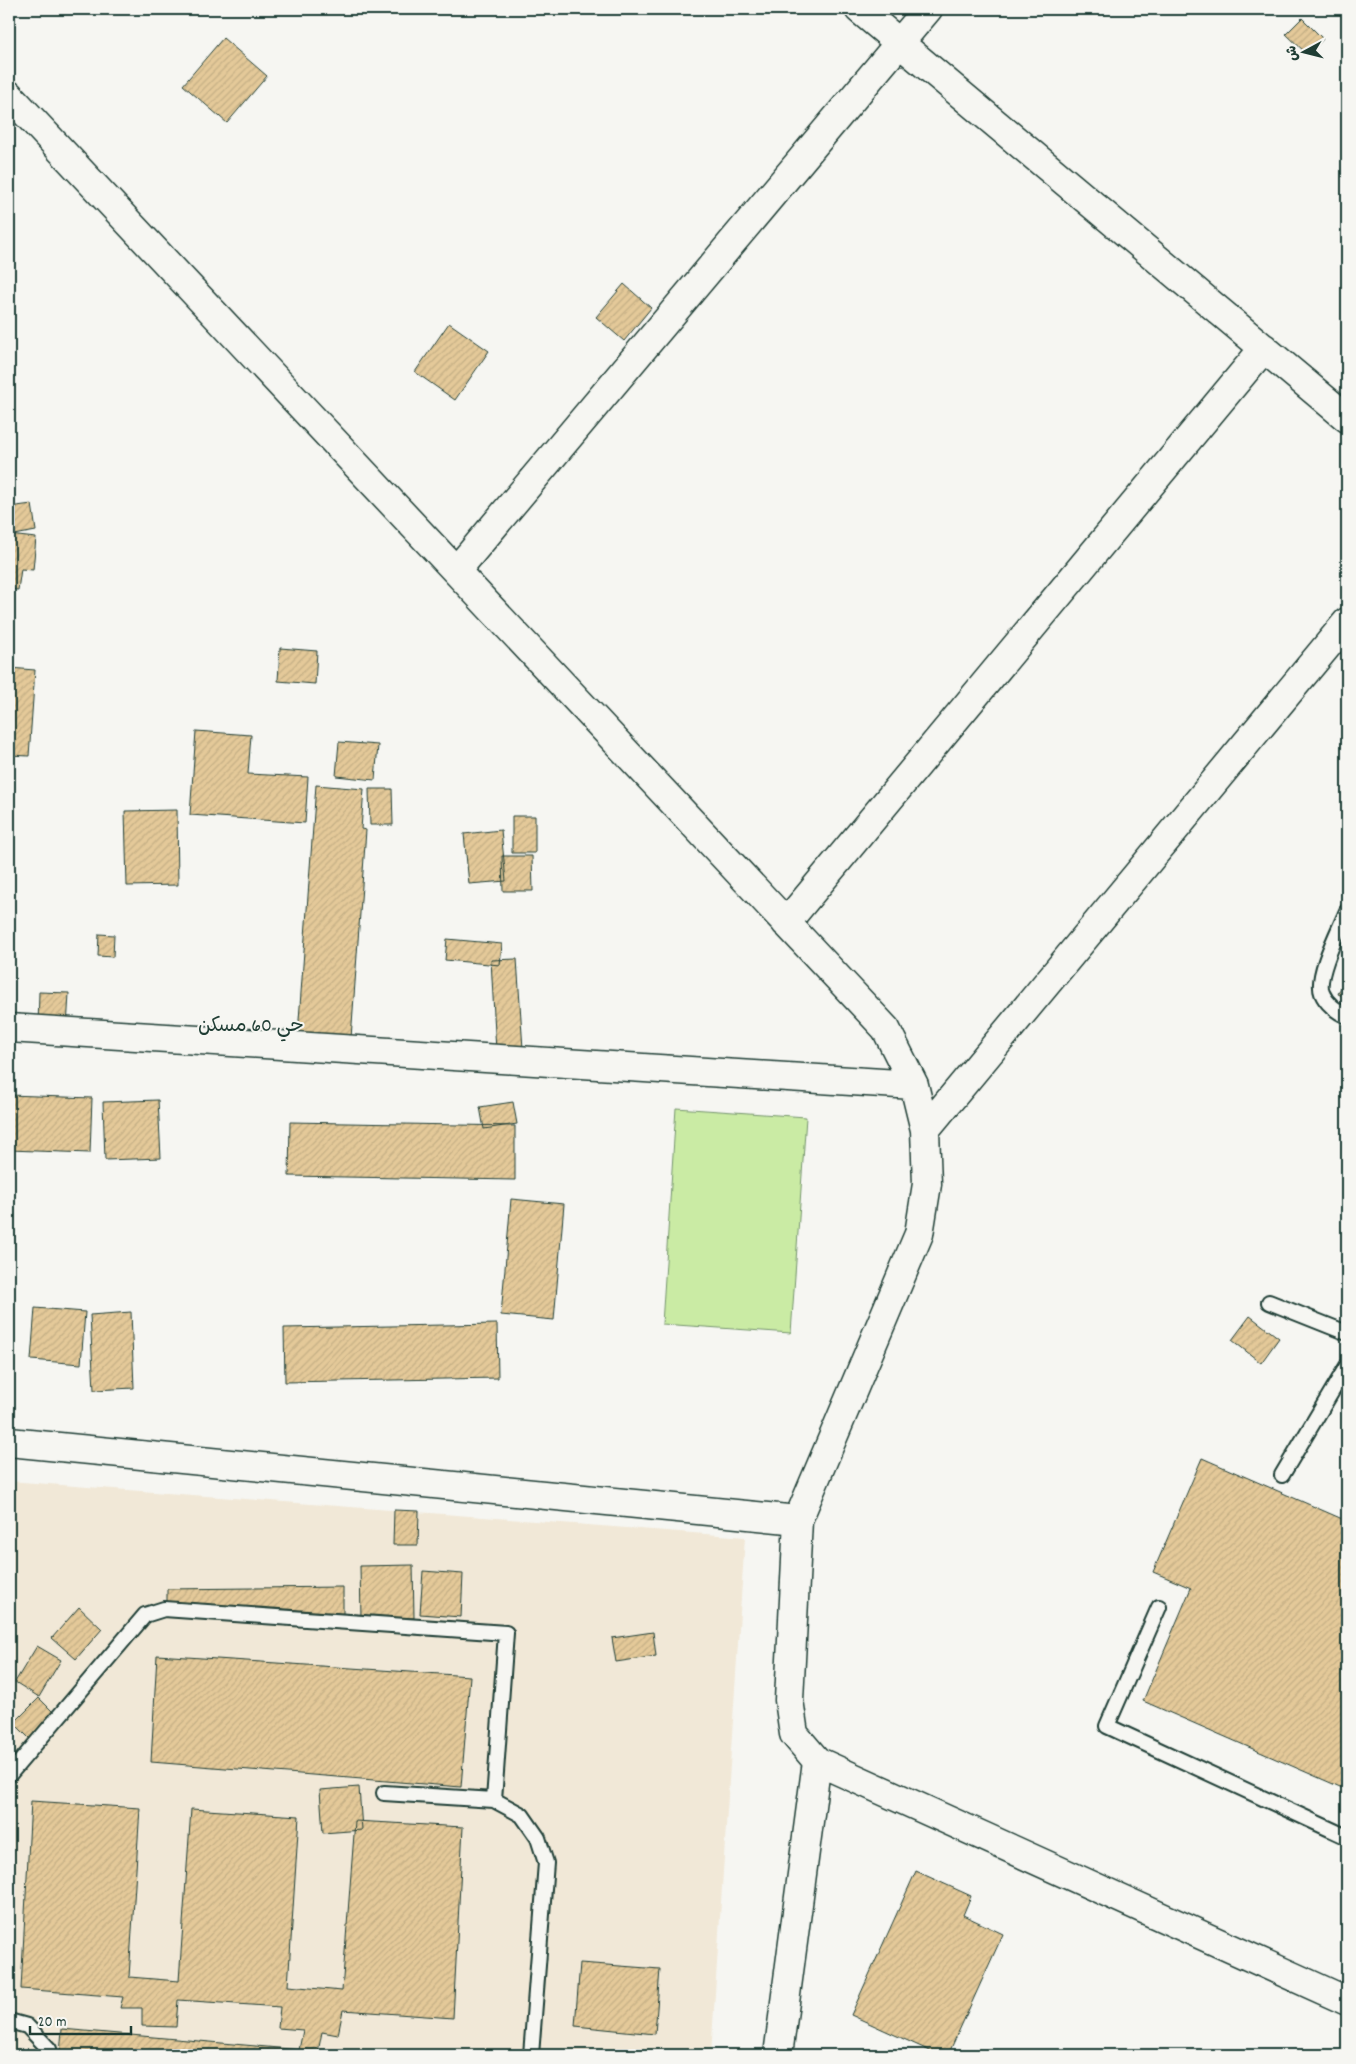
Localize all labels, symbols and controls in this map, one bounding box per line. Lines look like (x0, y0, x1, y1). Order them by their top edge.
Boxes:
north arrow (1278, 28, 1328, 78)
text: ش (1282, 44, 1304, 62)
district label: حي 60 مسكن (198, 1013, 304, 1042)
scale bar (30, 2004, 131, 2036)
text: 20 m (38, 2012, 66, 2034)

